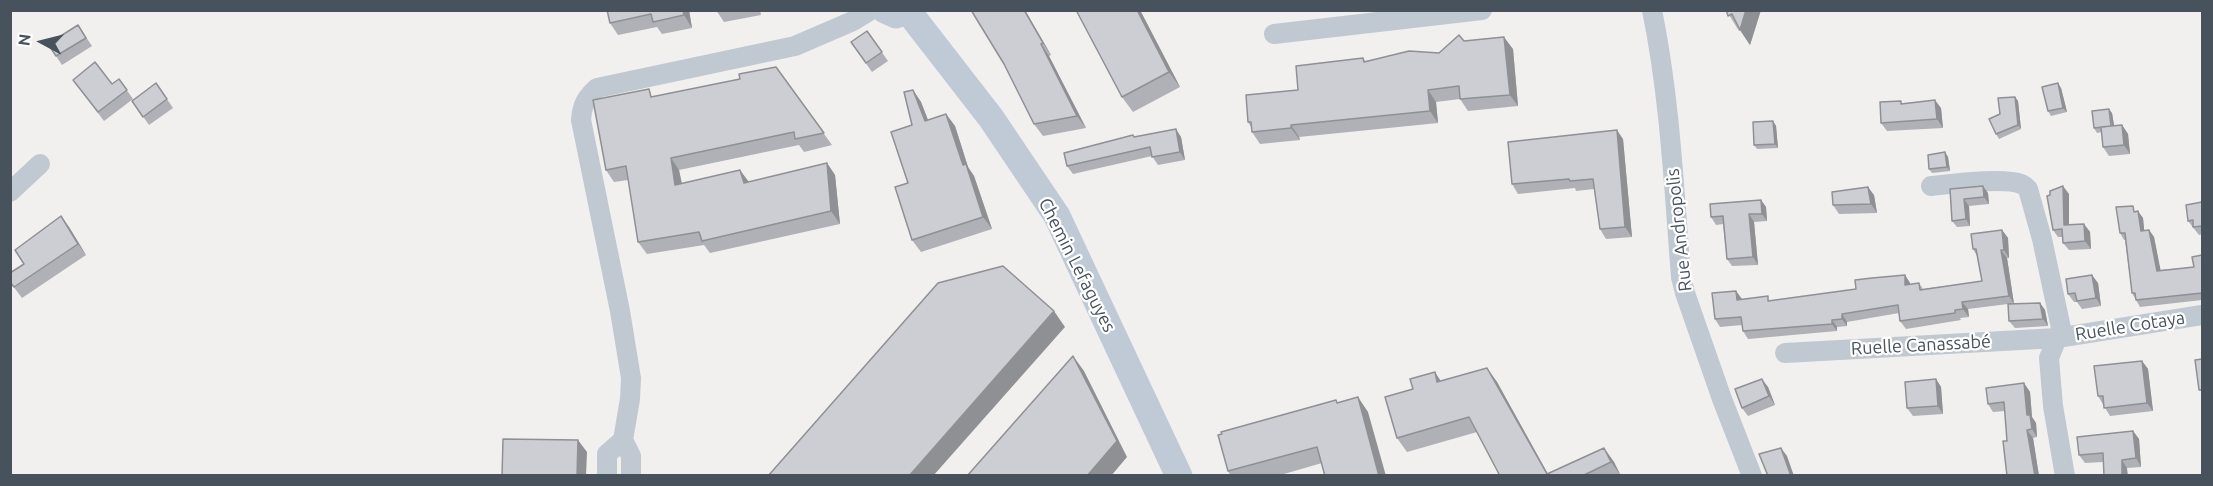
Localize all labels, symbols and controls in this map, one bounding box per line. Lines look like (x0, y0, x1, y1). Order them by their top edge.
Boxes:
north arrow (12, 12, 72, 72)
text: N (14, 33, 34, 47)
street label: Rue Andropolis (1662, 168, 1696, 292)
street label: Chemin Lefaguyes (1034, 194, 1120, 336)
street label: Ruelle Cotaya (2074, 307, 2186, 345)
street label: Ruelle Canassabé (1850, 331, 1992, 359)

